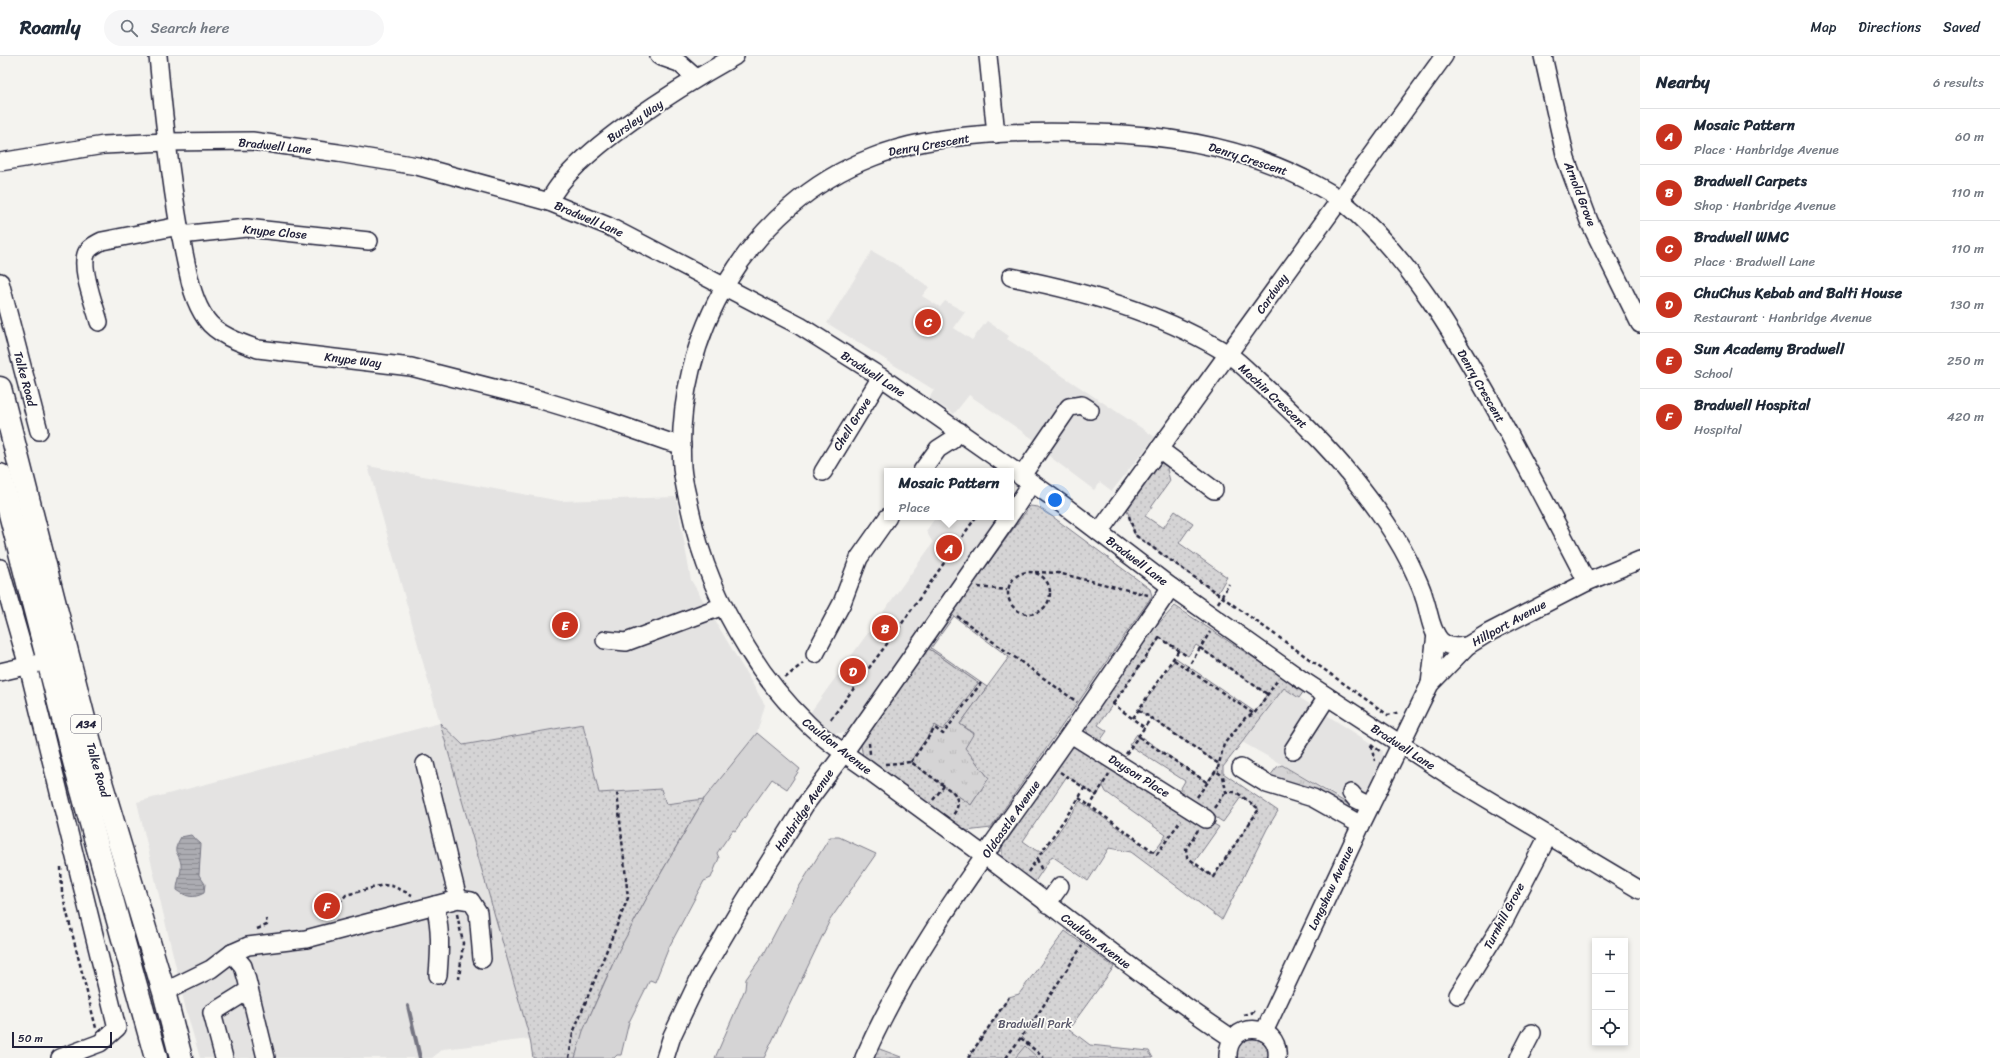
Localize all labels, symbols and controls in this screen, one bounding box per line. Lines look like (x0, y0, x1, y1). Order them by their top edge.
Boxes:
search box (104, 10, 384, 46)
text: Roamly (20, 11, 80, 44)
text: Search here (150, 15, 229, 41)
text: Map (1810, 15, 1836, 40)
text: Directions (1858, 15, 1921, 40)
text: Saved (1943, 15, 1980, 40)
icon: search (118, 17, 140, 39)
text: Nearby (1656, 67, 1710, 97)
text: 6 results (1933, 71, 1984, 94)
street label: Bursley Way (602, 93, 669, 149)
text: Mosaic Pattern (1694, 112, 1795, 138)
text: A (1665, 125, 1673, 148)
text: 60 m (1955, 125, 1984, 148)
street label: Denry Crescent (887, 127, 971, 163)
street label: Bradwell Lane (237, 131, 313, 161)
street label: Denry Crescent (1206, 136, 1290, 182)
text: Place · Hanbridge Avenue (1694, 138, 1839, 161)
street label: Arnold Grove (1557, 157, 1603, 230)
text: Bradwell Carpets (1694, 168, 1807, 194)
text: B (1665, 181, 1673, 204)
text: 110 m (1951, 181, 1984, 204)
text: Shop · Hanbridge Avenue (1694, 194, 1836, 217)
street label: Bradwell Lane (551, 195, 627, 243)
street label: Knype Close (242, 218, 308, 246)
text: Bradwell WMC (1694, 224, 1789, 250)
text: C (1665, 237, 1673, 260)
text: 110 m (1951, 237, 1984, 260)
text: Place · Bradwell Lane (1694, 250, 1815, 273)
street label: Cardway (1250, 269, 1294, 319)
text: ChuChus Kebab and Balti House (1694, 280, 1902, 306)
text: D (1665, 293, 1673, 316)
text: 130 m (1950, 293, 1984, 316)
text: Restaurant · Hanbridge Avenue (1694, 306, 1872, 329)
pin: C (915, 307, 941, 337)
text: Sun Academy Bradwell (1694, 336, 1844, 362)
street label: Bradwell Lane (836, 345, 910, 403)
street label: Denry Crescent (1451, 345, 1511, 427)
street label: Knype Way (323, 346, 384, 375)
street label: Talke Road (7, 349, 43, 410)
text: E (1665, 349, 1673, 372)
text: 250 m (1947, 349, 1984, 372)
street label: Machin Crescent (1233, 358, 1313, 434)
text: School (1694, 362, 1732, 385)
text: Bradwell Hospital (1694, 392, 1810, 418)
street label: Chell Grove (827, 393, 877, 455)
text: F (1665, 405, 1673, 428)
text: 420 m (1947, 405, 1984, 428)
text: Hospital (1694, 418, 1742, 441)
popup (884, 468, 1014, 520)
text: Mosaic Pattern (899, 470, 999, 496)
your location (1045, 490, 1065, 510)
text: Place (899, 496, 930, 519)
street label: Bradwell Lane (1101, 530, 1173, 592)
pin: A (936, 533, 962, 563)
street label: Hillport Avenue (1468, 593, 1550, 653)
pin: E (552, 610, 578, 640)
pin: B (872, 613, 898, 643)
pin: D (840, 656, 866, 686)
street label: Cauldon Avenue (797, 712, 877, 781)
road number: A34 (71, 715, 101, 733)
street label: Bradwell Lane (1366, 718, 1440, 776)
street label: Talke Road (80, 740, 117, 801)
street label: Dayson Place (1104, 748, 1174, 804)
street label: Hanbridge Avenue (768, 764, 840, 856)
street label: Oldcastle Avenue (976, 775, 1046, 863)
street label: Longshaw Avenue (1302, 842, 1360, 934)
street label: Turnhill Grove (1477, 879, 1531, 953)
pin: F (314, 891, 340, 921)
street label: Cauldon Avenue (1056, 907, 1136, 975)
map controls (1592, 938, 1628, 1046)
button: + (1592, 938, 1628, 974)
button: − (1592, 974, 1628, 1010)
button: locate (1592, 1010, 1628, 1046)
park label: Bradwell Park (998, 1013, 1073, 1035)
text: 50 m (18, 1029, 43, 1048)
scale bar (12, 1030, 112, 1049)

